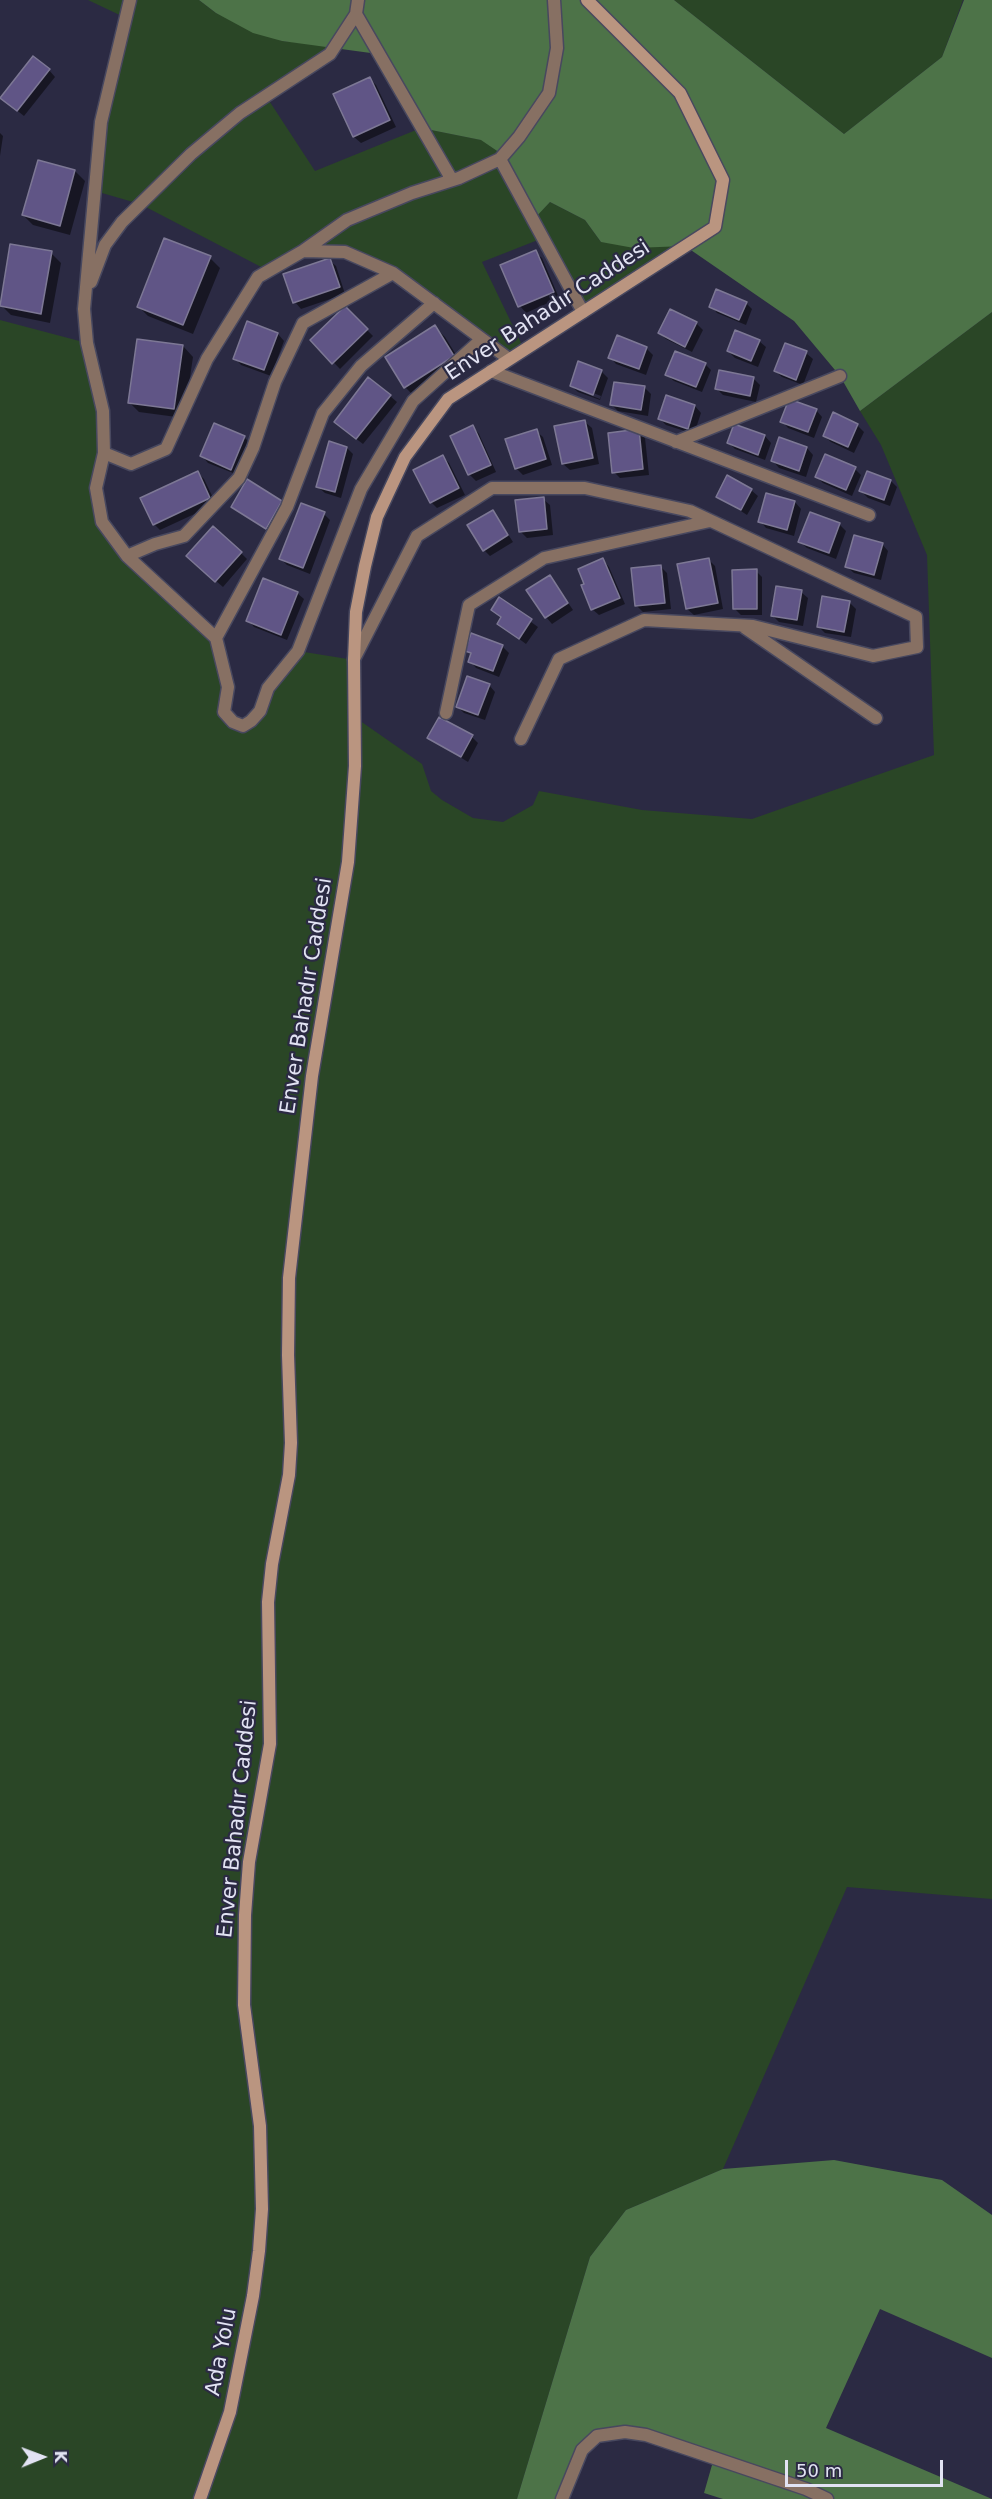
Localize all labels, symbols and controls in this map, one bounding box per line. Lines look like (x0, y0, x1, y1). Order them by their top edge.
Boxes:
street label: Enver Bahadır Caddesi (441, 235, 655, 387)
street label: Enver Bahadır Caddesi (276, 876, 338, 1116)
street label: Enver Bahadır Caddesi (213, 1699, 263, 1939)
street label: Ada Yolu (201, 2306, 243, 2398)
north arrow (12, 2427, 72, 2487)
scale bar (788, 2448, 946, 2486)
text: K (51, 2450, 70, 2463)
text: 50 m (796, 2460, 842, 2481)

